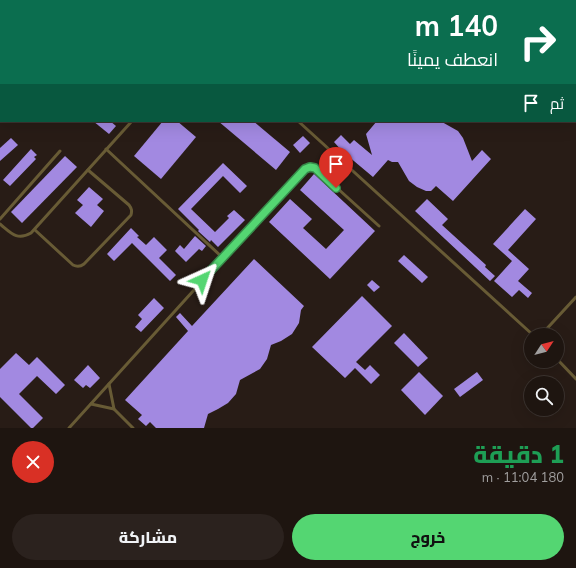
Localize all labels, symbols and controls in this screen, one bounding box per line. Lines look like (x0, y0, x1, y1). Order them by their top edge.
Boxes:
text: 140 m (415, 8, 498, 43)
icon: right (512, 16, 564, 68)
text: انعطف يمينًا (407, 48, 498, 71)
icon: arrive (520, 92, 542, 114)
text: ثم (550, 94, 564, 113)
pin (319, 147, 353, 188)
icon: arrive (325, 153, 347, 175)
position arrow (181, 259, 223, 301)
north arrow (524, 328, 564, 368)
map controls (524, 328, 564, 416)
button: search (524, 376, 564, 416)
text: 1 دقيقة (473, 439, 564, 469)
button: close (12, 441, 54, 483)
text: 180 m · 11:04 (482, 469, 564, 485)
button: مشاركة (12, 514, 284, 560)
button: خروج (292, 514, 564, 560)

